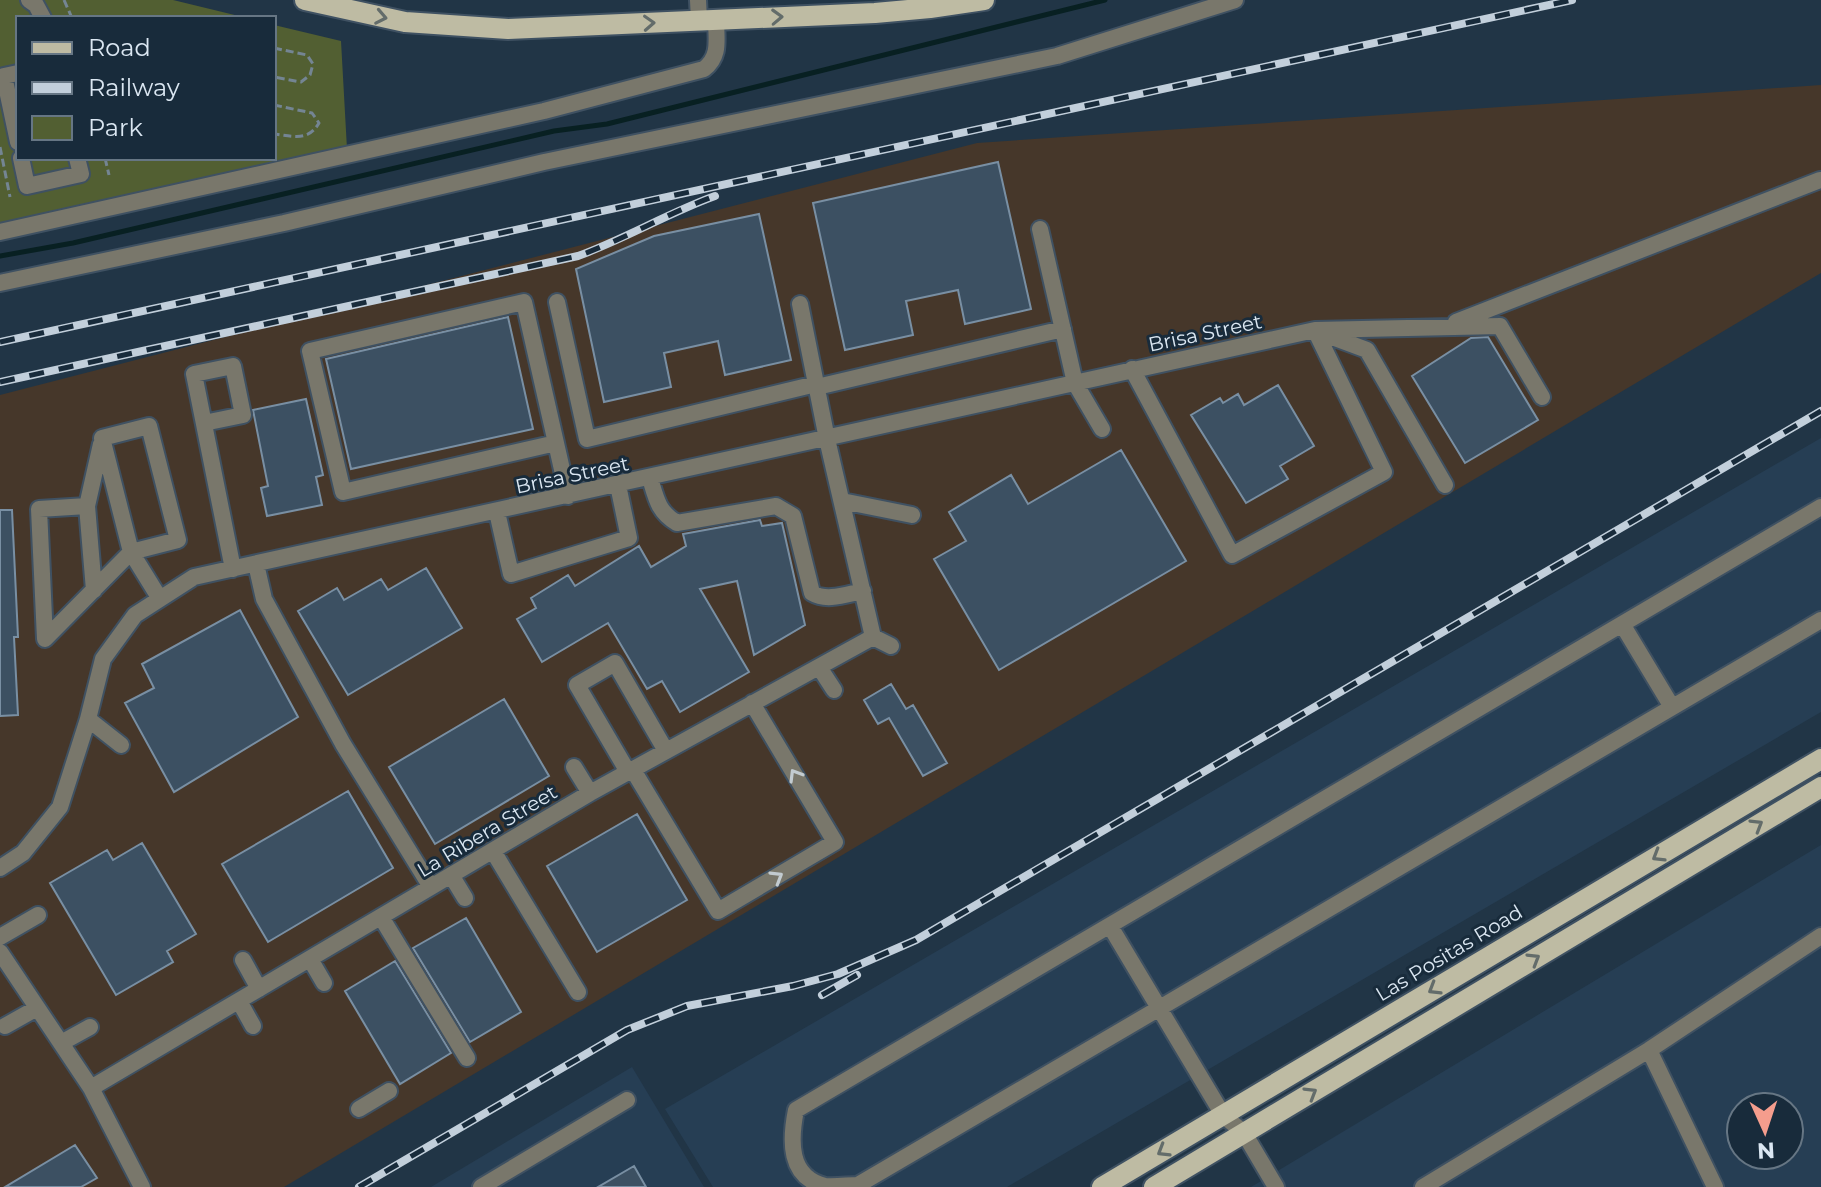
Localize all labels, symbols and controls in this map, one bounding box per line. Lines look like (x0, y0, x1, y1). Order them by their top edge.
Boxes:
one-way arrow (374, 8, 388, 25)
one-way arrow (771, 8, 784, 25)
one-way arrow (643, 14, 656, 31)
legend (16, 16, 276, 160)
text: Road (88, 33, 151, 62)
text: Railway (88, 73, 180, 102)
text: Park (88, 113, 143, 142)
street label: Brisa Street (1146, 309, 1264, 357)
street label: Brisa Street (513, 451, 631, 499)
one-way arrow (789, 769, 805, 784)
street label: La Ribera Street (413, 780, 561, 882)
one-way arrow (1748, 819, 1763, 835)
one-way arrow (1652, 846, 1667, 862)
one-way arrow (768, 871, 783, 886)
street label: Las Positas Road (1371, 900, 1527, 1006)
one-way arrow (1525, 953, 1540, 969)
one-way arrow (1429, 979, 1443, 995)
one-way arrow (1302, 1087, 1317, 1102)
north arrow (1725, 1091, 1805, 1171)
text: N (1756, 1137, 1776, 1164)
one-way arrow (1157, 1141, 1171, 1157)

